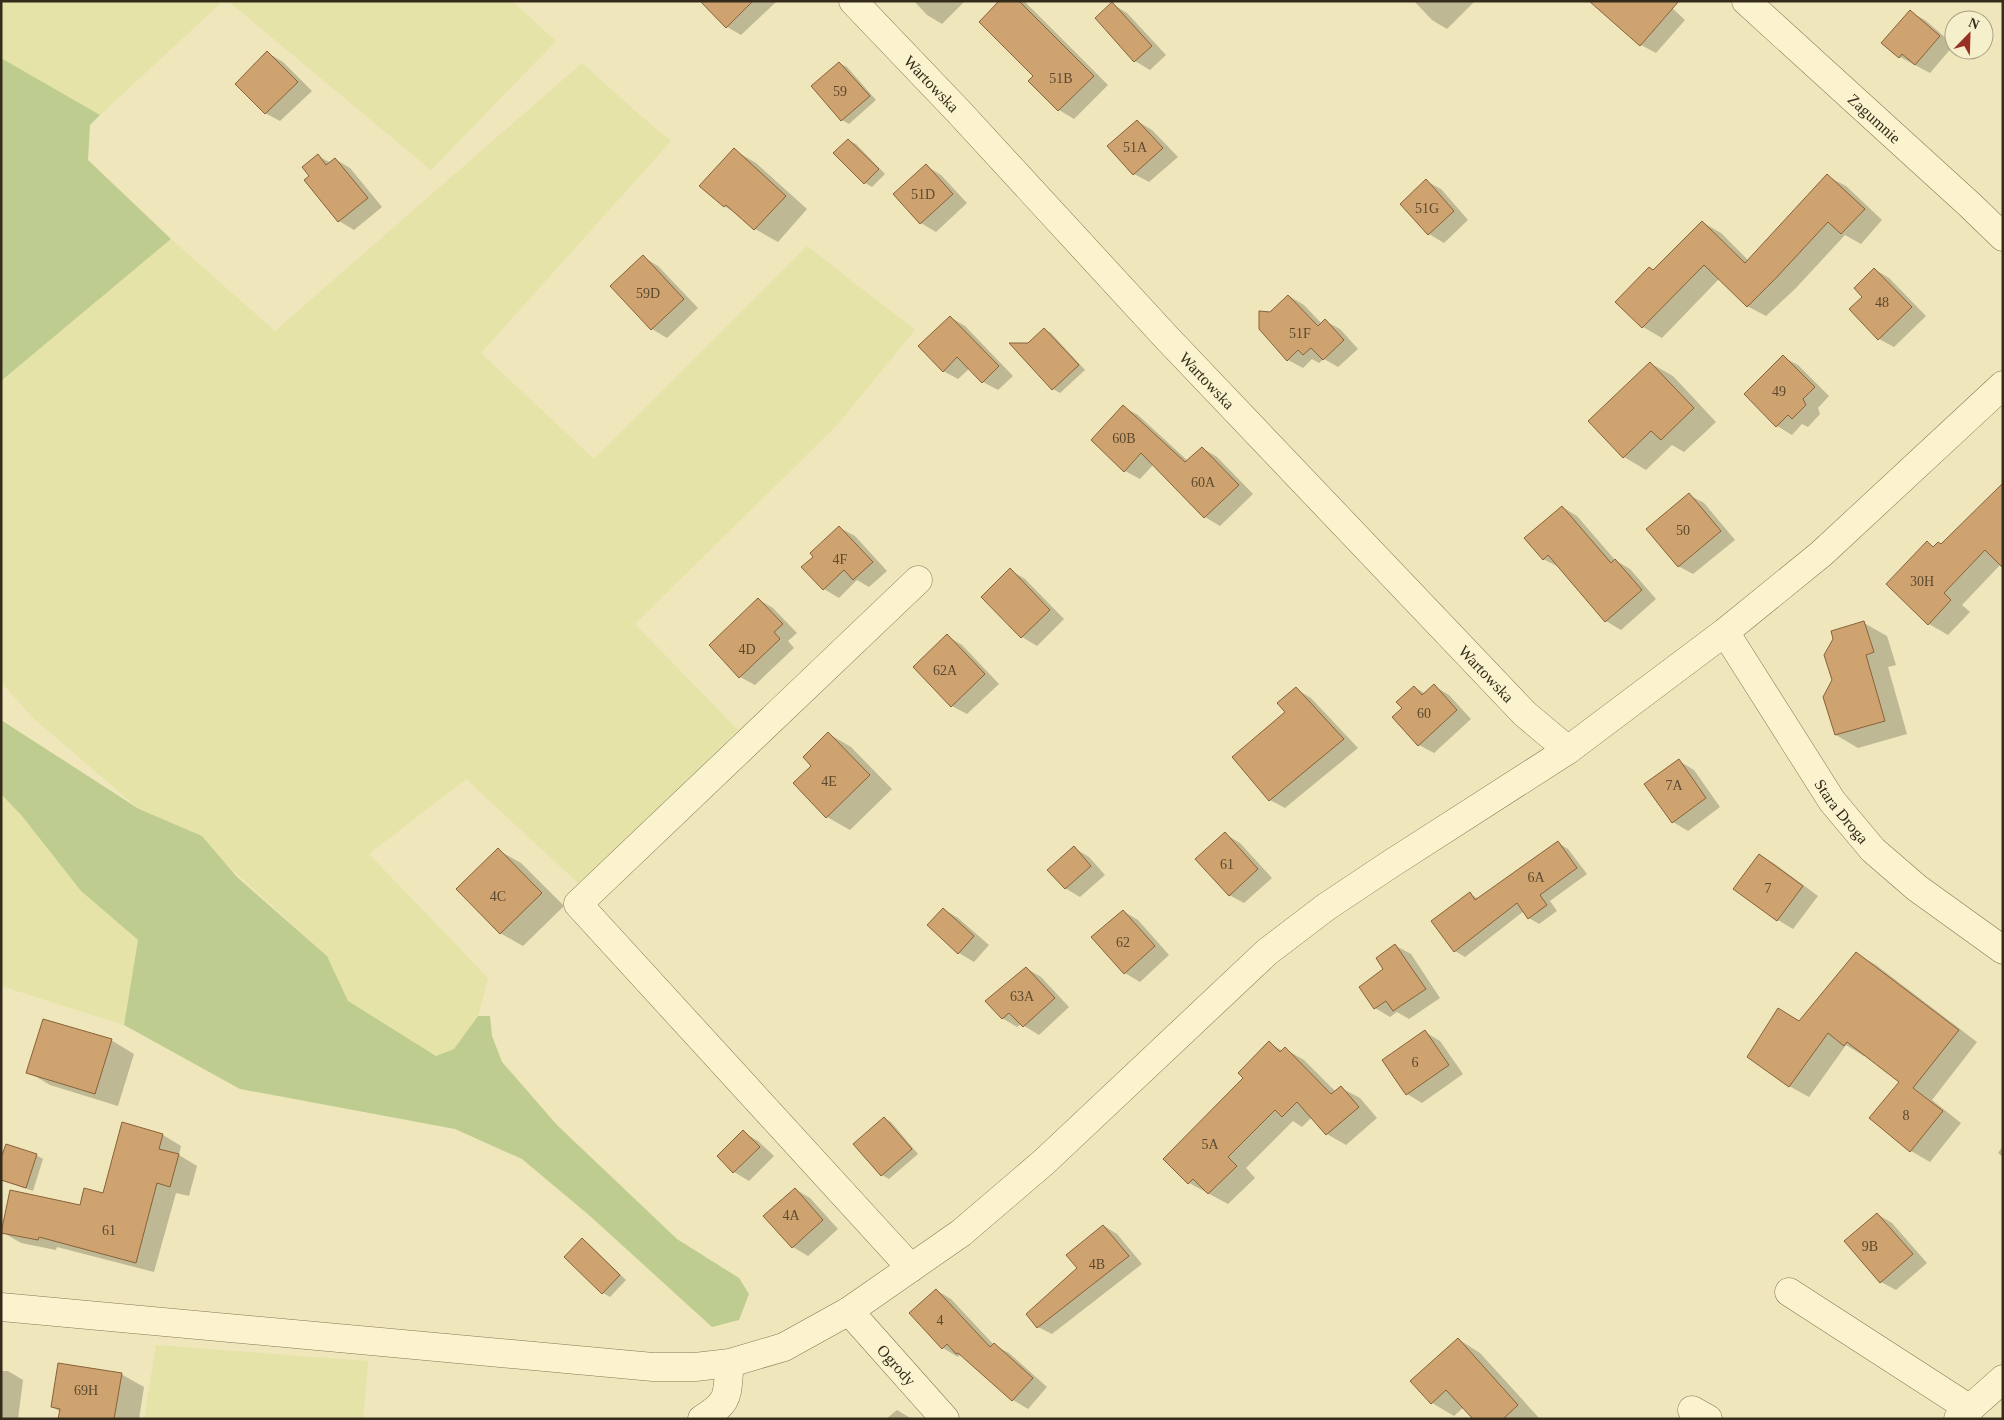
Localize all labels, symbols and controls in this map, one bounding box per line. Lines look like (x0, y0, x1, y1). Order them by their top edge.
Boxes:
north arrow (1944, 10, 1994, 60)
text: N (1966, 15, 1981, 32)
street label: Wartowska (900, 52, 962, 116)
house number: 51B (1049, 71, 1073, 86)
house number: 59 (833, 84, 847, 99)
street label: Zagumnie (1845, 90, 1904, 147)
house number: 51A (1123, 140, 1148, 155)
house number: 51D (911, 187, 935, 202)
house number: 51G (1415, 201, 1439, 216)
house number: 59D (636, 286, 660, 301)
house number: 48 (1875, 295, 1889, 310)
house number: 51F (1289, 326, 1311, 341)
street label: Wartowska (1176, 349, 1238, 412)
house number: 49 (1772, 384, 1786, 399)
house number: 60B (1112, 431, 1136, 446)
house number: 60A (1191, 475, 1216, 490)
house number: 50 (1676, 523, 1690, 538)
house number: 4F (833, 552, 848, 567)
house number: 30H (1910, 574, 1934, 589)
house number: 4D (738, 642, 756, 657)
street label: Wartowska (1455, 642, 1517, 706)
house number: 62A (933, 663, 958, 678)
house number: 60 (1417, 706, 1431, 721)
house number: 4E (821, 774, 837, 789)
street label: Stara Droga (1811, 776, 1872, 847)
house number: 7A (1665, 778, 1683, 793)
house number: 61 (1220, 857, 1234, 872)
house number: 6A (1527, 870, 1545, 885)
house number: 7 (1765, 881, 1772, 896)
house number: 4C (490, 889, 506, 904)
house number: 62 (1116, 935, 1130, 950)
house number: 63A (1010, 989, 1035, 1004)
house number: 6 (1412, 1055, 1419, 1070)
house number: 8 (1903, 1108, 1910, 1123)
house number: 5A (1201, 1137, 1219, 1152)
house number: 4A (782, 1208, 800, 1223)
house number: 61 (102, 1223, 116, 1238)
house number: 9B (1862, 1239, 1878, 1254)
house number: 4B (1089, 1257, 1105, 1272)
house number: 4 (937, 1313, 944, 1328)
street label: Ogrody (874, 1341, 919, 1390)
house number: 69H (74, 1383, 98, 1398)

